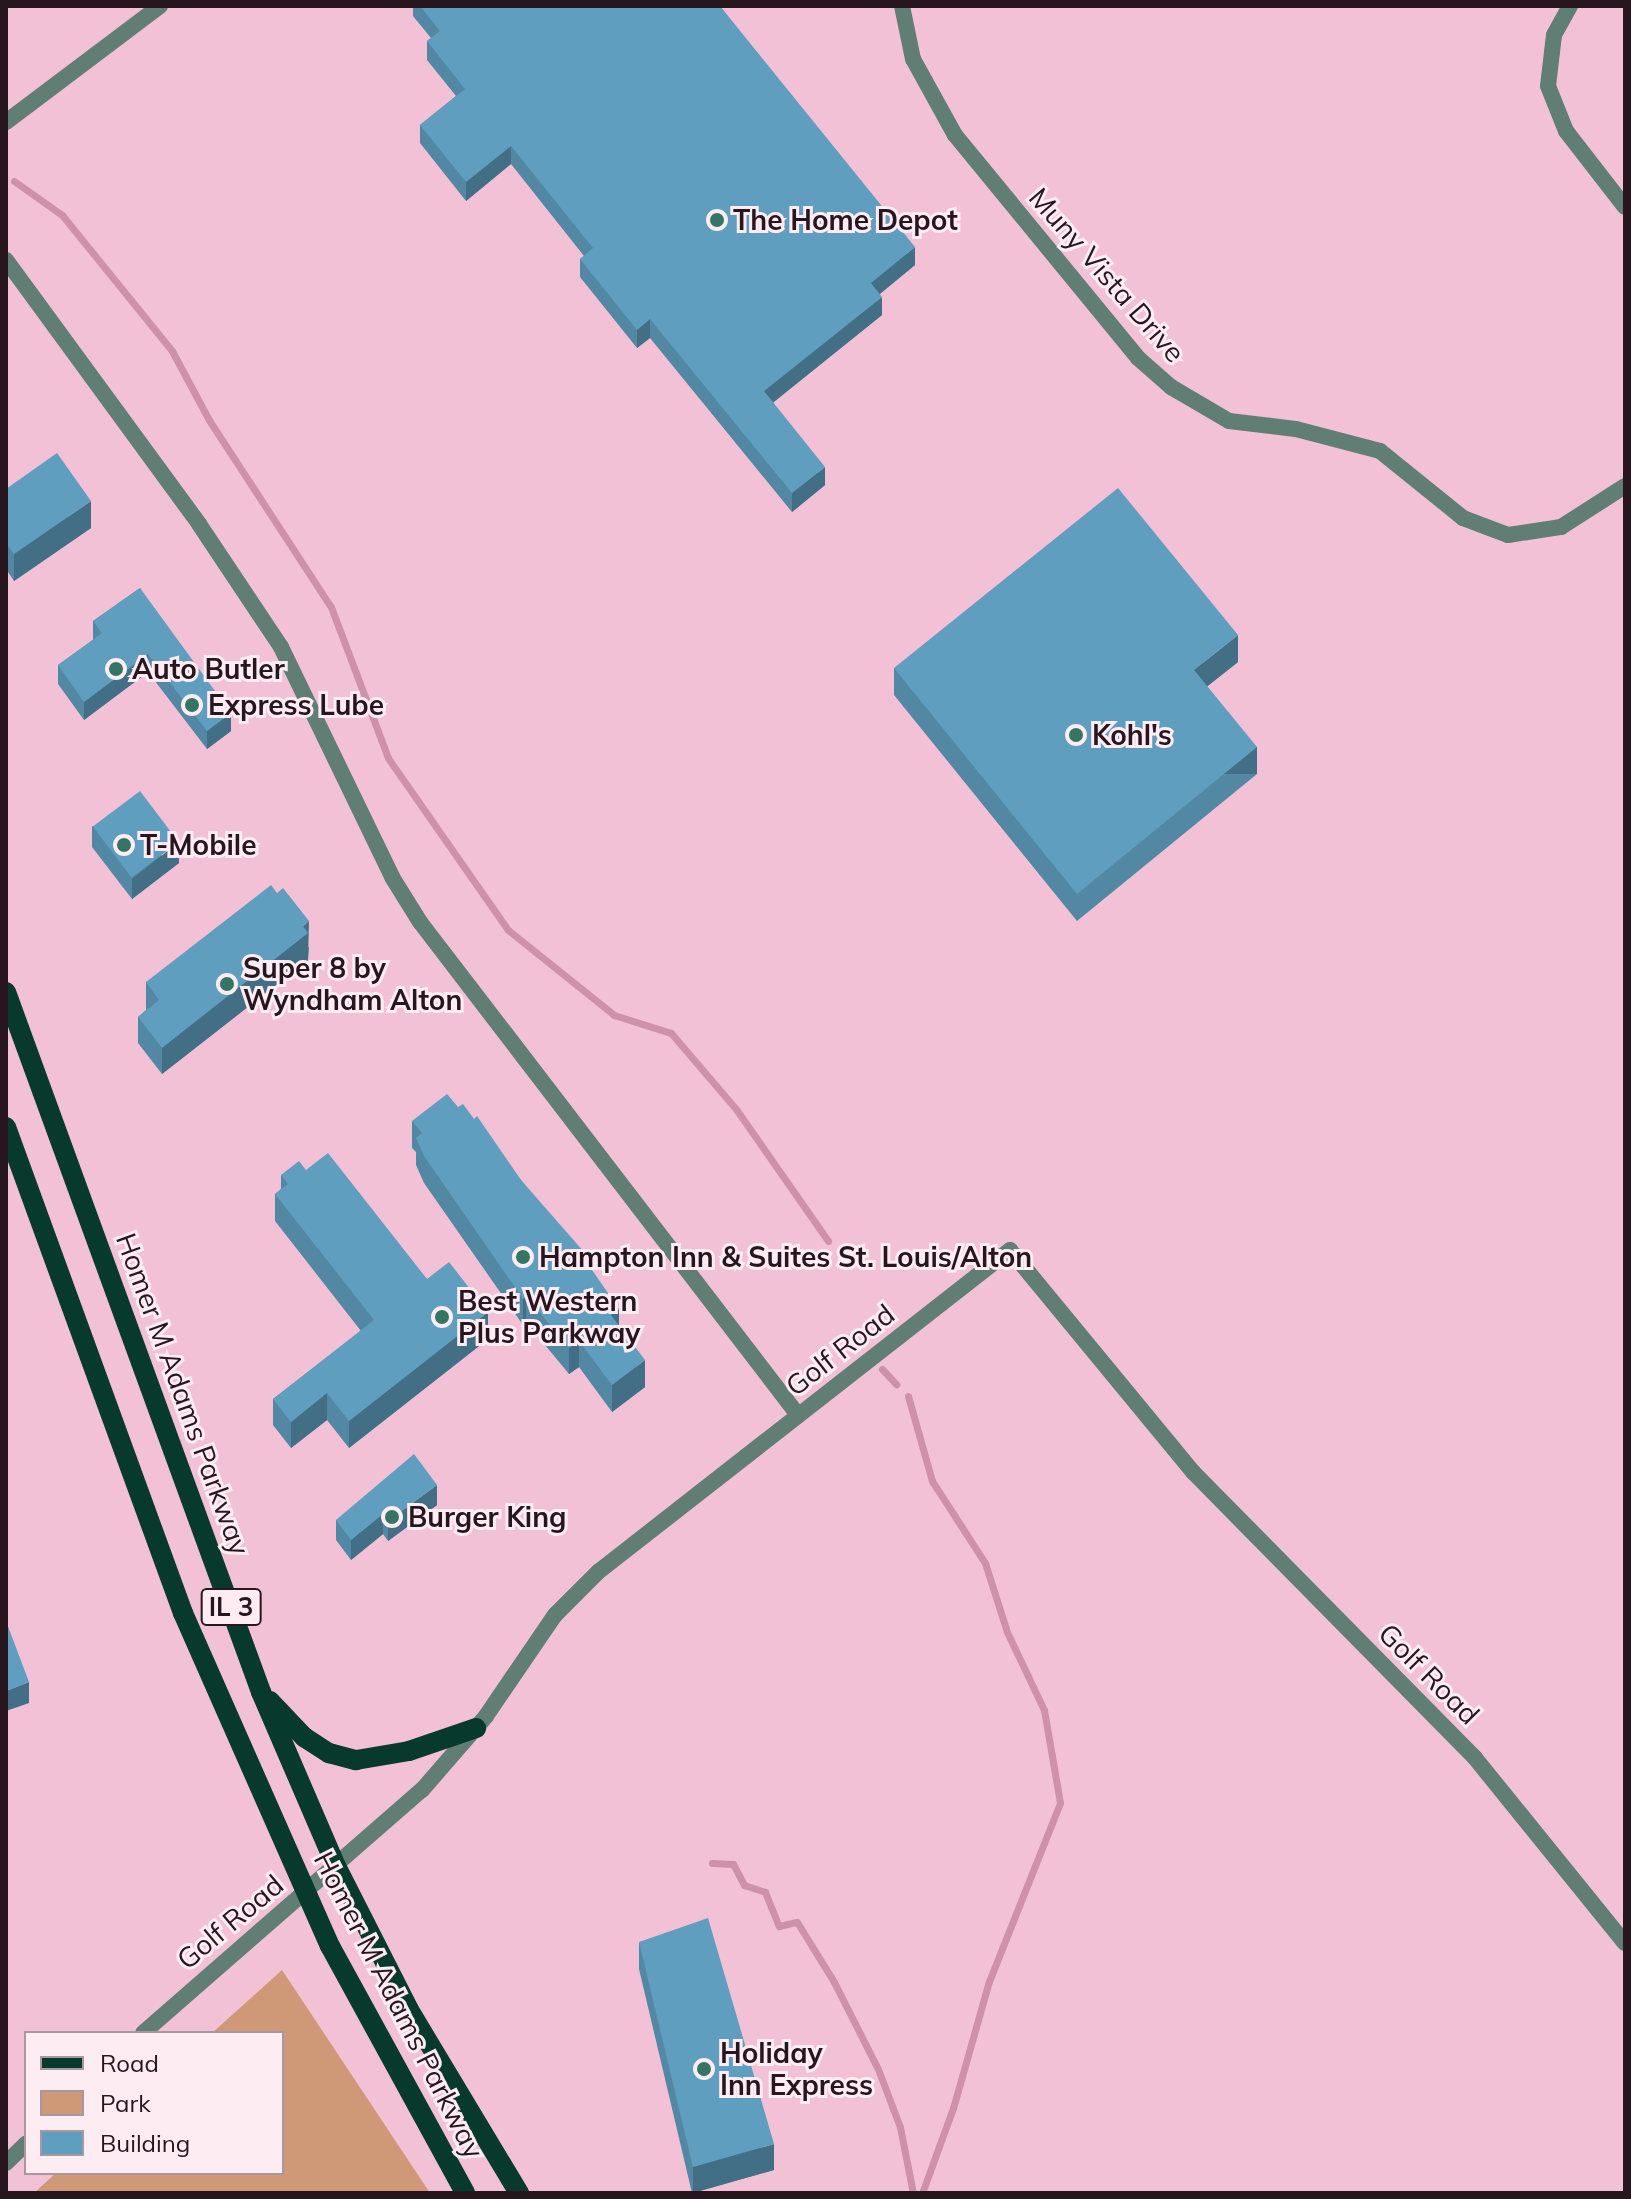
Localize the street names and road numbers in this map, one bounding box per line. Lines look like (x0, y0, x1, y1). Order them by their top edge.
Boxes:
street label: Muny Vista Drive (1022, 181, 1192, 369)
street label: Homer M Adams Parkway (109, 1229, 257, 1559)
street label: Golf Road (779, 1297, 901, 1403)
road number: IL 3 (199, 1585, 263, 1629)
street label: Golf Road (1372, 1617, 1486, 1731)
street label: Homer M Adams Parkway (307, 1846, 491, 2164)
street label: Golf Road (170, 1868, 290, 1976)

